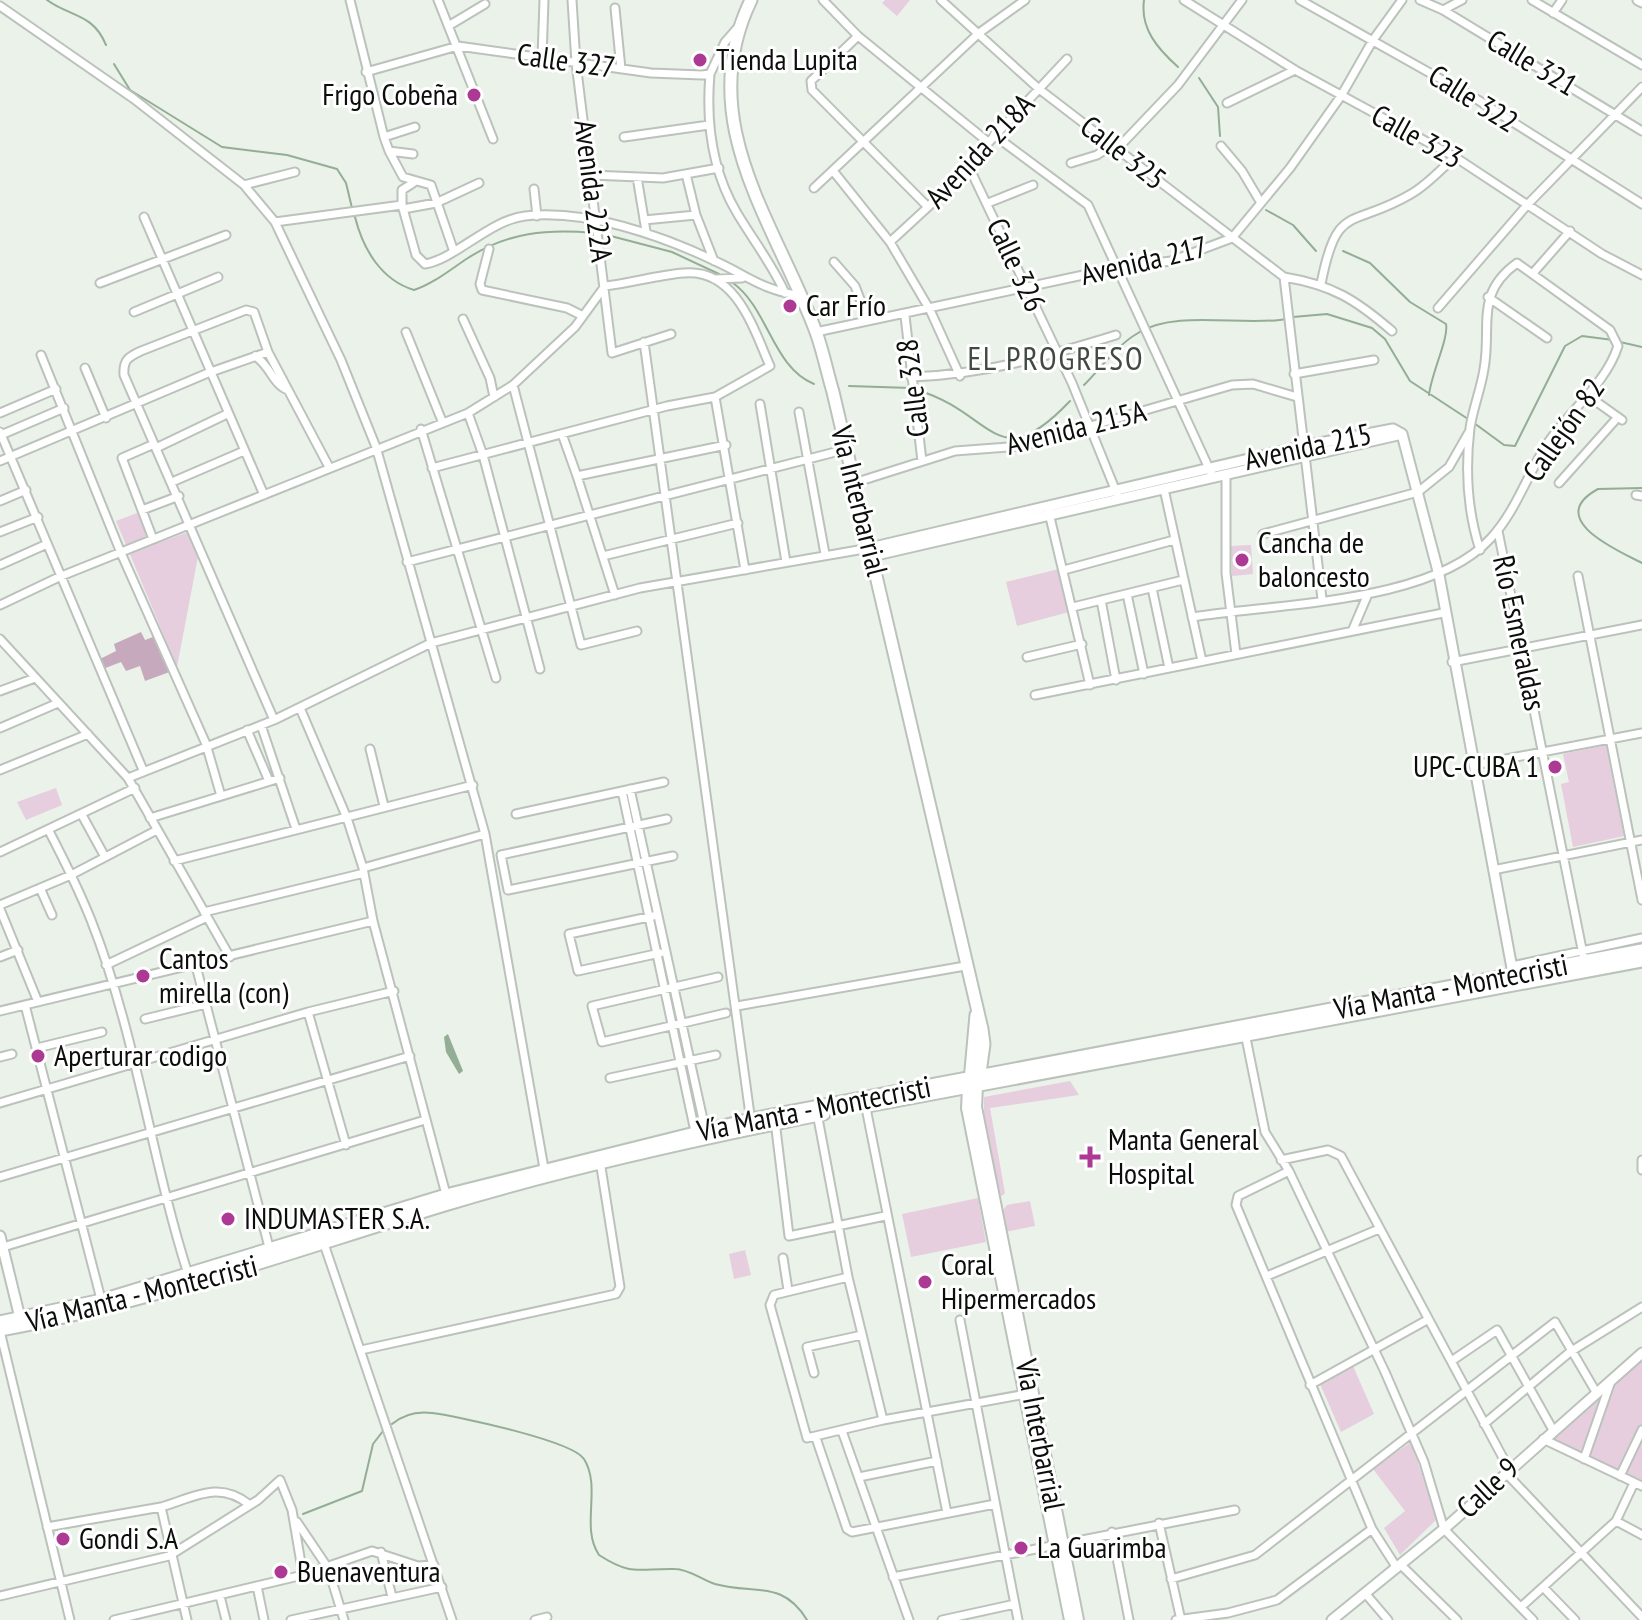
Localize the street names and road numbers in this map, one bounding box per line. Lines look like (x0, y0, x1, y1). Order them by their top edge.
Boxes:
street label: Calle 321 (1480, 20, 1585, 104)
street label: Calle 327 (515, 33, 618, 86)
street label: Calle 322 (1422, 55, 1526, 140)
street label: Avenida 218A (916, 84, 1042, 216)
street label: Calle 323 (1365, 95, 1470, 177)
street label: Calle 325 (1073, 106, 1175, 198)
street label: Avenida 222A (566, 117, 623, 265)
street label: Calle 326 (979, 211, 1056, 317)
street label: Avenida 217 (1077, 226, 1211, 293)
street label: Calle 328 (886, 337, 937, 439)
street label: Callejón 82 (1513, 370, 1612, 489)
street label: Avenida 215A (1002, 390, 1151, 463)
street label: Avenida 215 (1241, 413, 1375, 478)
street label: Vía Interbarrial (823, 421, 898, 580)
street label: Río Esmeraldas (1485, 552, 1556, 714)
street label: Vía Manta - Montecristi (1330, 944, 1571, 1027)
street label: Vía Manta - Montecristi (693, 1066, 934, 1149)
street label: Vía Manta - Montecristi (21, 1245, 261, 1340)
street label: Vía Interbarrial (1008, 1355, 1075, 1514)
street label: Calle 9 (1447, 1448, 1526, 1526)

